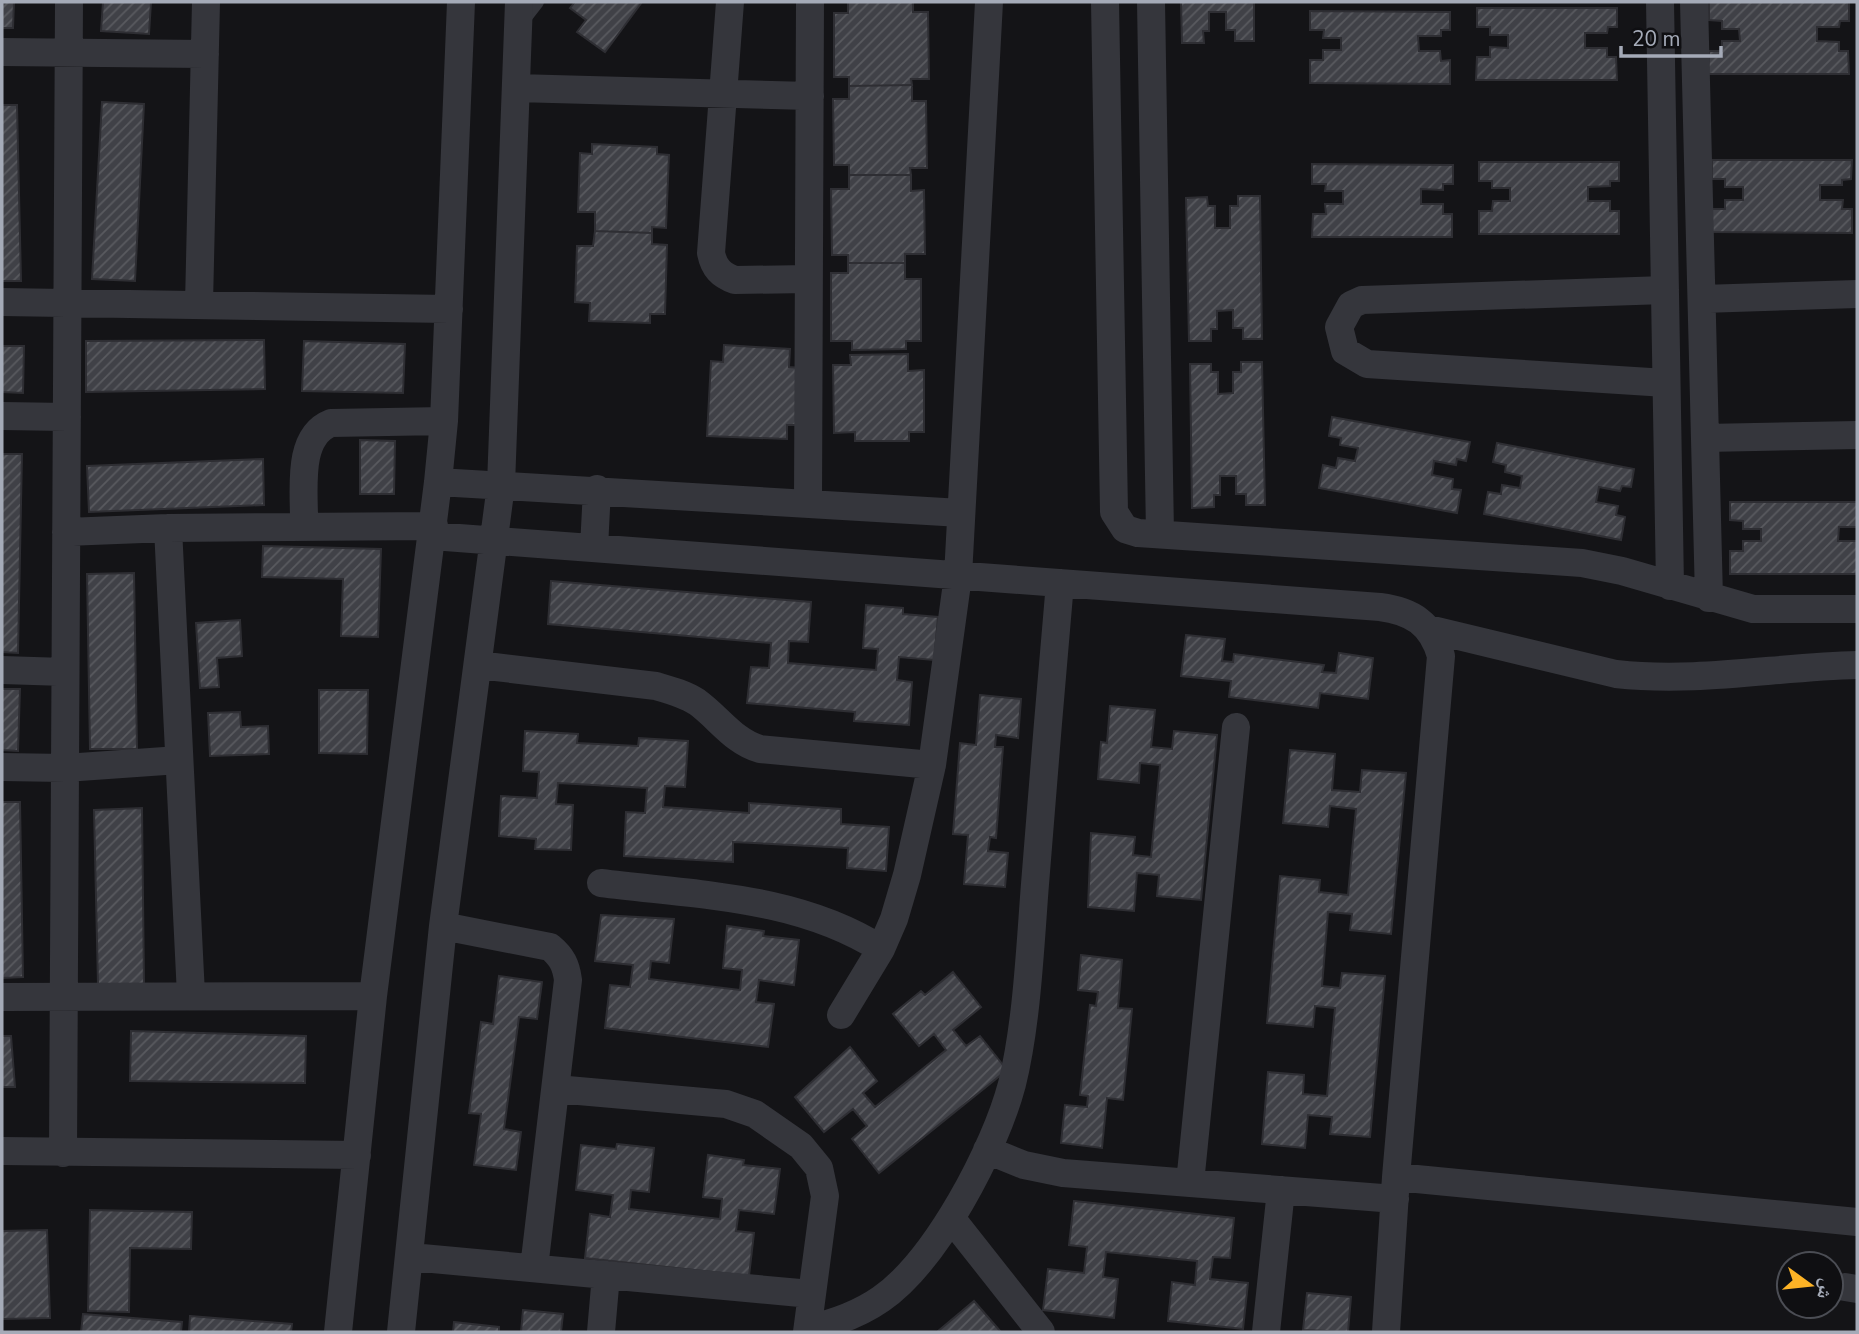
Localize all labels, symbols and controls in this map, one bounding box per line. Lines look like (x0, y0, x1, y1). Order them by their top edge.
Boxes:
scale bar (1621, 14, 1721, 58)
text: 20 m (1632, 25, 1681, 53)
north arrow (1775, 1250, 1845, 1320)
text: ش (1810, 1276, 1841, 1302)

